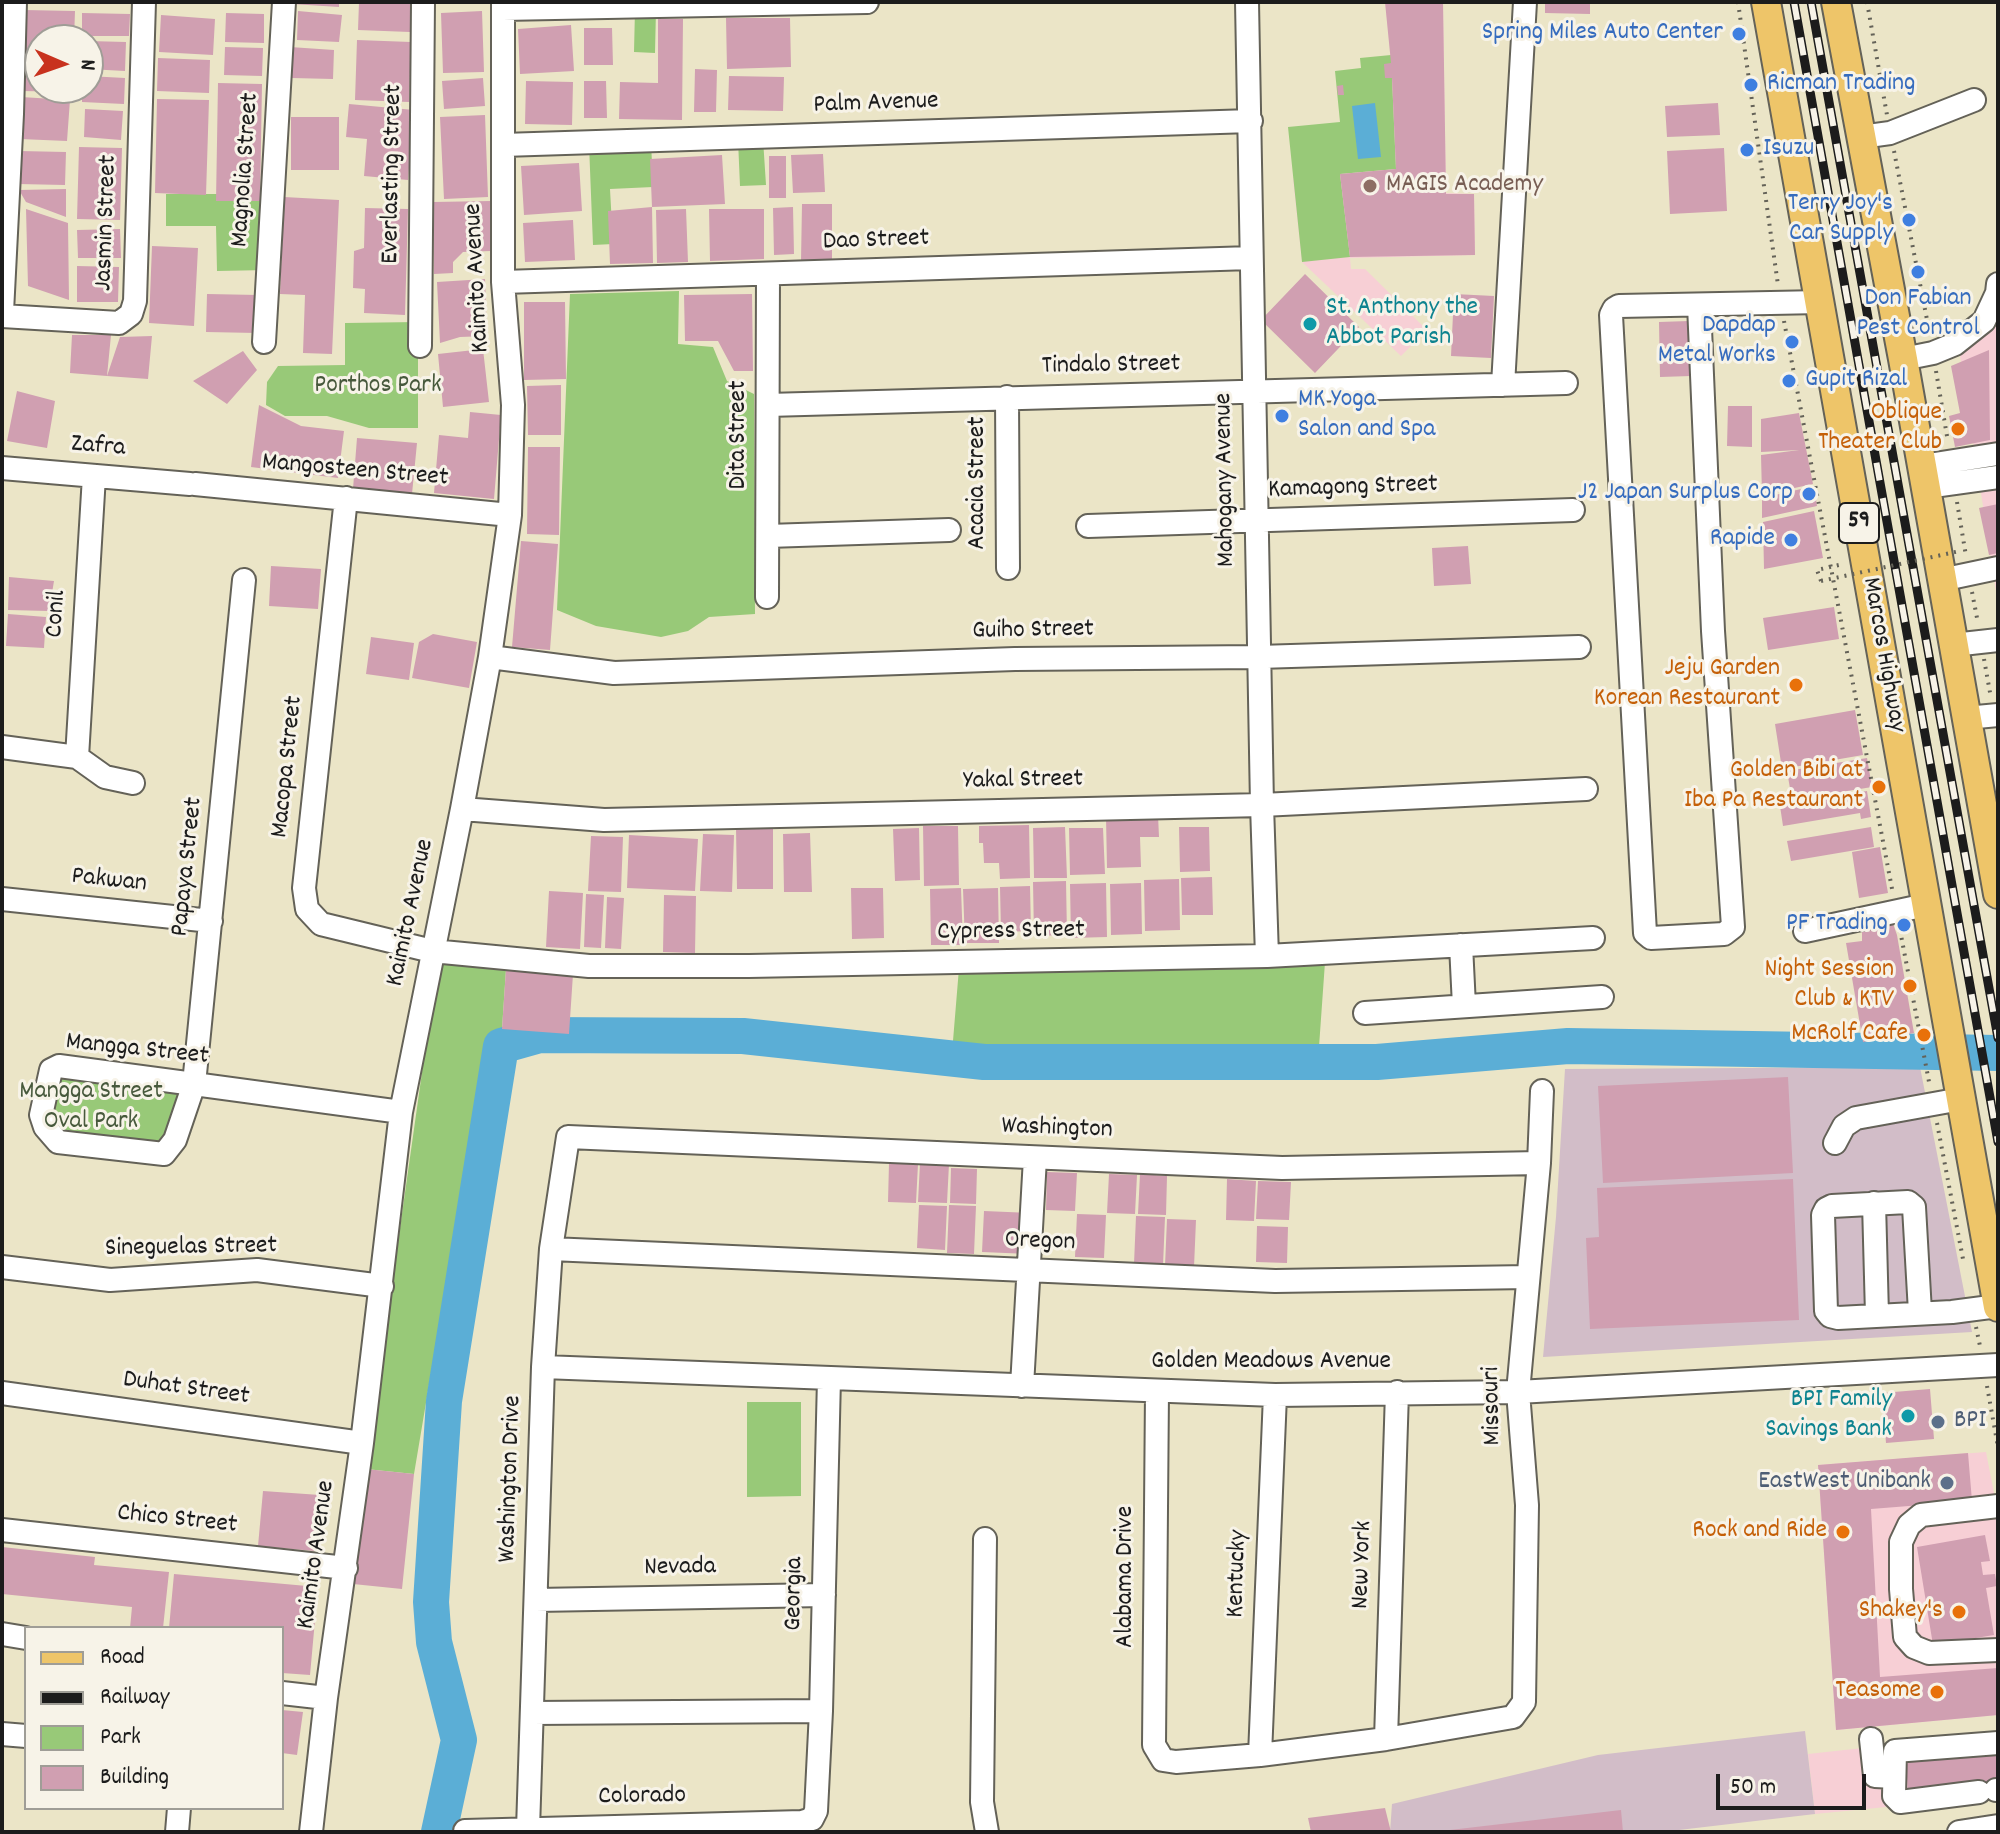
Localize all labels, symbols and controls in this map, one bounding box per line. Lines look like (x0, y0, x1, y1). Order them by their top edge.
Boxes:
place label: Spring Miles Auto Center (1482, 18, 1723, 50)
north arrow (24, 24, 104, 104)
marker: Spring Miles Auto Center (1730, 25, 1748, 43)
text: N (71, 59, 102, 71)
place label: Ricman Trading (1767, 69, 1915, 101)
marker: Ricman Trading (1742, 76, 1760, 94)
street label: Everlasting Street (377, 84, 411, 264)
street label: Palm Avenue (813, 87, 939, 123)
street label: Magnolia Street (226, 92, 268, 248)
place label: Isuzu (1763, 134, 1814, 166)
marker: Isuzu (1738, 141, 1756, 159)
street label: Jasmin Street (90, 154, 126, 292)
place label: MAGIS Academy (1386, 170, 1543, 202)
marker: MAGIS Academy (1361, 177, 1379, 195)
place label: Terry Joy's Car Supply (1788, 189, 1893, 250)
street label: Kaimito Avenue (460, 202, 498, 354)
marker: Terry Joy's Car Supply (1900, 211, 1918, 229)
street label: Dao Street (822, 225, 930, 259)
marker: Don Fabian Pest Control (1909, 263, 1927, 281)
place label: Don Fabian Pest Control (1856, 284, 1980, 346)
place label: St. Anthony the Abbot Parish (1326, 293, 1478, 354)
place label: Dapdap Metal Works (1658, 311, 1776, 372)
marker: St. Anthony the Abbot Parish (1301, 315, 1319, 333)
marker: Dapdap Metal Works (1783, 333, 1801, 351)
street label: Tindalo Street (1042, 350, 1180, 384)
place label: Gupit Rizal (1805, 365, 1907, 397)
park label: Porthos Park (314, 371, 442, 403)
marker: Gupit Rizal (1780, 372, 1798, 390)
street label: Dita Street (724, 380, 756, 490)
place label: MK Yoga Salon and Spa (1298, 385, 1435, 446)
street label: Mahogany Avenue (1210, 393, 1244, 567)
place label: Oblique Theater Club (1818, 398, 1942, 460)
marker: MK Yoga Salon and Spa (1273, 407, 1291, 425)
street label: Acacia Street (963, 416, 995, 550)
marker: Oblique Theater Club (1949, 420, 1967, 438)
street label: Zafra (69, 430, 127, 466)
street label: Mangosteen Street (261, 448, 449, 496)
street label: Kamagong Street (1268, 470, 1438, 508)
place label: J2 Japan Surplus Corp (1578, 478, 1793, 510)
marker: J2 Japan Surplus Corp (1800, 485, 1818, 503)
road number: 59 (1839, 503, 1879, 543)
place label: Rapide (1710, 524, 1775, 556)
marker: Rapide (1782, 531, 1800, 549)
street label: Marcos Highway (1853, 575, 1911, 735)
street label: Conil (41, 589, 75, 639)
street label: Guiho Street (972, 615, 1094, 649)
place label: Jeju Garden Korean Restaurant (1594, 654, 1780, 716)
marker: Jeju Garden Korean Restaurant (1787, 676, 1805, 694)
street label: Macopa Street (266, 694, 312, 840)
place label: Golden Bibi at Iba Pa Restaurant (1684, 756, 1863, 818)
street label: Yakal Street (963, 765, 1083, 799)
marker: Golden Bibi at Iba Pa Restaurant (1870, 778, 1888, 796)
street label: Papaya Street (166, 796, 212, 938)
street label: Kaimito Avenue (381, 836, 443, 990)
street label: Pakwan (70, 863, 148, 901)
place label: PF Trading (1786, 909, 1888, 941)
street label: Cypress Street (937, 916, 1085, 950)
marker: PF Trading (1895, 916, 1913, 934)
place label: Night Session Club & KTV (1764, 955, 1894, 1016)
marker: Night Session Club & KTV (1901, 977, 1919, 995)
place label: McRolf Cafe (1791, 1019, 1908, 1051)
marker: McRolf Cafe (1915, 1026, 1933, 1044)
street label: Mangga Street (64, 1028, 210, 1074)
park label: Mangga Street Oval Park (19, 1077, 163, 1138)
street label: Washington (1001, 1112, 1113, 1148)
street label: Oregon (1004, 1226, 1076, 1260)
street label: Sineguelas Street (105, 1232, 277, 1266)
street label: Golden Meadows Avenue (1151, 1347, 1391, 1379)
street label: Duhat Street (121, 1366, 251, 1414)
street label: Missouri (1478, 1366, 1510, 1446)
place label: BPI Family Savings Bank (1765, 1385, 1892, 1446)
street label: Washington Drive (493, 1395, 531, 1563)
place label: BPI (1954, 1406, 1986, 1438)
marker: BPI Family Savings Bank (1899, 1407, 1917, 1425)
marker: BPI (1929, 1413, 1947, 1431)
place label: EastWest Unibank (1758, 1467, 1931, 1499)
marker: EastWest Unibank (1938, 1474, 1956, 1492)
street label: Kaimito Avenue (292, 1479, 344, 1631)
street label: Chico Street (115, 1499, 239, 1543)
street label: Alabama Drive (1111, 1506, 1143, 1648)
place label: Rock and Ride (1692, 1516, 1827, 1548)
street label: New York (1347, 1520, 1381, 1610)
marker: Rock and Ride (1834, 1523, 1852, 1541)
street label: Kentucky (1222, 1530, 1256, 1618)
street label: Nevada (644, 1553, 716, 1585)
street label: Georgia (780, 1557, 812, 1631)
place label: Shakey's (1859, 1596, 1943, 1628)
marker: Shakey's (1950, 1603, 1968, 1621)
legend (24, 1626, 284, 1810)
text: Road (100, 1641, 145, 1675)
place label: Teasome (1835, 1676, 1921, 1708)
text: Railway (100, 1681, 169, 1715)
marker: Teasome (1928, 1683, 1946, 1701)
text: Park (100, 1721, 141, 1755)
scale bar (1720, 1758, 1870, 1808)
text: Building (100, 1761, 169, 1795)
text: 50 m (1730, 1771, 1776, 1805)
street label: Colorado (598, 1782, 686, 1814)

